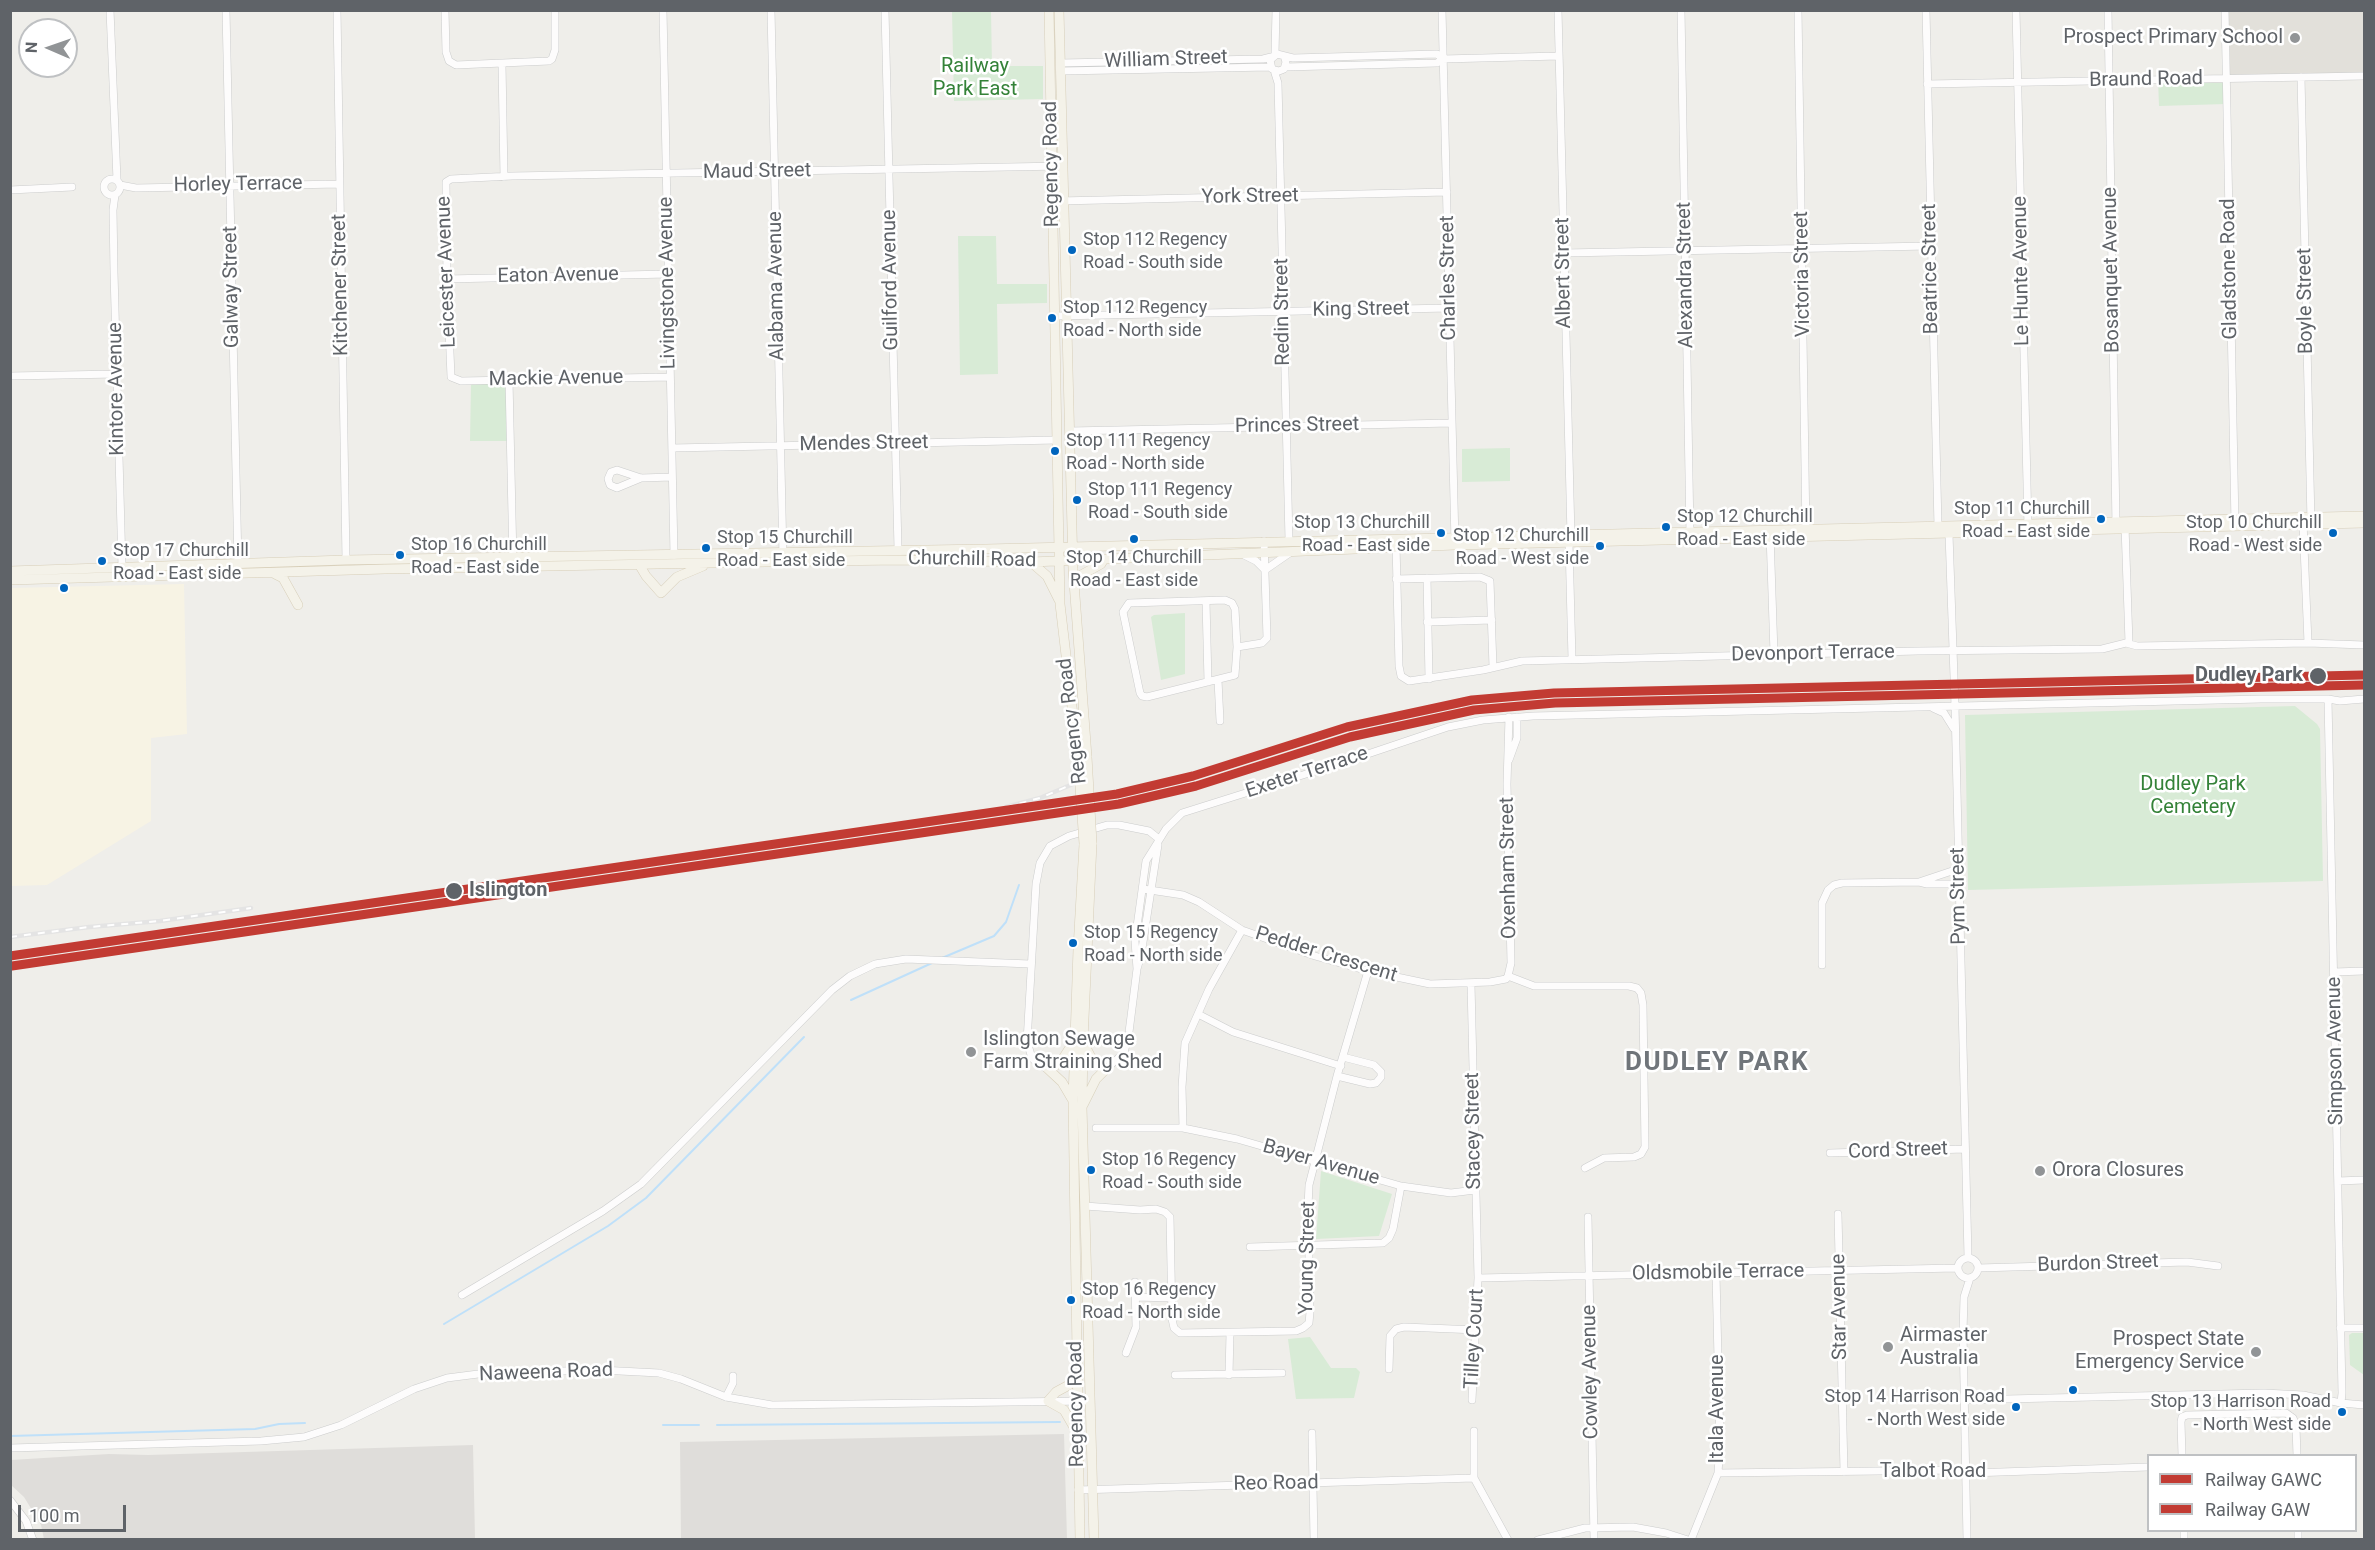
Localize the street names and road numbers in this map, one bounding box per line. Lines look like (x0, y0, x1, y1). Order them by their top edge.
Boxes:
street label: William Street (1104, 46, 1228, 74)
street label: Braund Road (2089, 67, 2203, 93)
street label: Regency Road (1039, 101, 1065, 227)
street label: Maud Street (703, 159, 811, 185)
street label: Horley Terrace (173, 172, 303, 198)
street label: York Street (1201, 184, 1299, 210)
street label: Bosanquet Avenue (2099, 187, 2125, 353)
street label: Leicester Avenue (432, 196, 462, 348)
street label: Le Hunte Avenue (2009, 196, 2035, 346)
street label: Livingstone Avenue (654, 197, 682, 369)
street label: Gladstone Road (2217, 198, 2243, 340)
street label: Alexandra Street (1673, 201, 1699, 349)
street label: Beatrice Street (1918, 203, 1944, 335)
street label: Guilford Avenue (878, 209, 904, 351)
street label: Alabama Avenue (764, 211, 790, 361)
street label: Victoria Street (1790, 211, 1816, 337)
street label: Kitchener Street (328, 214, 354, 356)
street label: Charles Street (1436, 215, 1462, 341)
street label: Albert Street (1551, 217, 1577, 329)
street label: Galway Street (219, 226, 245, 348)
street label: Boyle Street (2293, 248, 2319, 354)
street label: Redin Street (1270, 258, 1296, 366)
street label: Eaton Avenue (497, 263, 619, 289)
street label: King Street (1312, 297, 1410, 323)
street label: Kintore Avenue (104, 322, 130, 456)
street label: Mackie Avenue (488, 366, 624, 392)
street label: Princes Street (1235, 413, 1359, 439)
street label: Mendes Street (799, 431, 929, 457)
street label: Churchill Road (908, 547, 1036, 573)
street label: Devonport Terrace (1731, 641, 1895, 667)
street label: Regency Road (1053, 657, 1093, 785)
street label: Exeter Terrace (1243, 742, 1371, 804)
street label: Oxenham Street (1496, 797, 1522, 939)
street label: Pym Street (1946, 847, 1972, 945)
street label: Pedder Crescent (1252, 922, 1400, 988)
street label: Simpson Avenue (2323, 976, 2349, 1126)
street label: Stacey Street (1461, 1072, 1487, 1190)
street label: Bayer Avenue (1260, 1135, 1382, 1191)
street label: Cord Street (1848, 1137, 1948, 1165)
street label: Young Street (1295, 1201, 1321, 1315)
street label: Burdon Street (2037, 1250, 2159, 1278)
street label: Star Avenue (1827, 1254, 1853, 1360)
street label: Oldsmobile Terrace (1632, 1259, 1804, 1287)
street label: Tilley Court (1460, 1288, 1490, 1390)
street label: Cowley Avenue (1578, 1304, 1604, 1440)
street label: Regency Road (1064, 1341, 1090, 1467)
street label: Itala Avenue (1706, 1355, 1730, 1463)
street label: Naweena Road (479, 1359, 613, 1387)
street label: Talbot Road (1880, 1460, 1986, 1484)
street label: Reo Road (1233, 1471, 1319, 1497)

